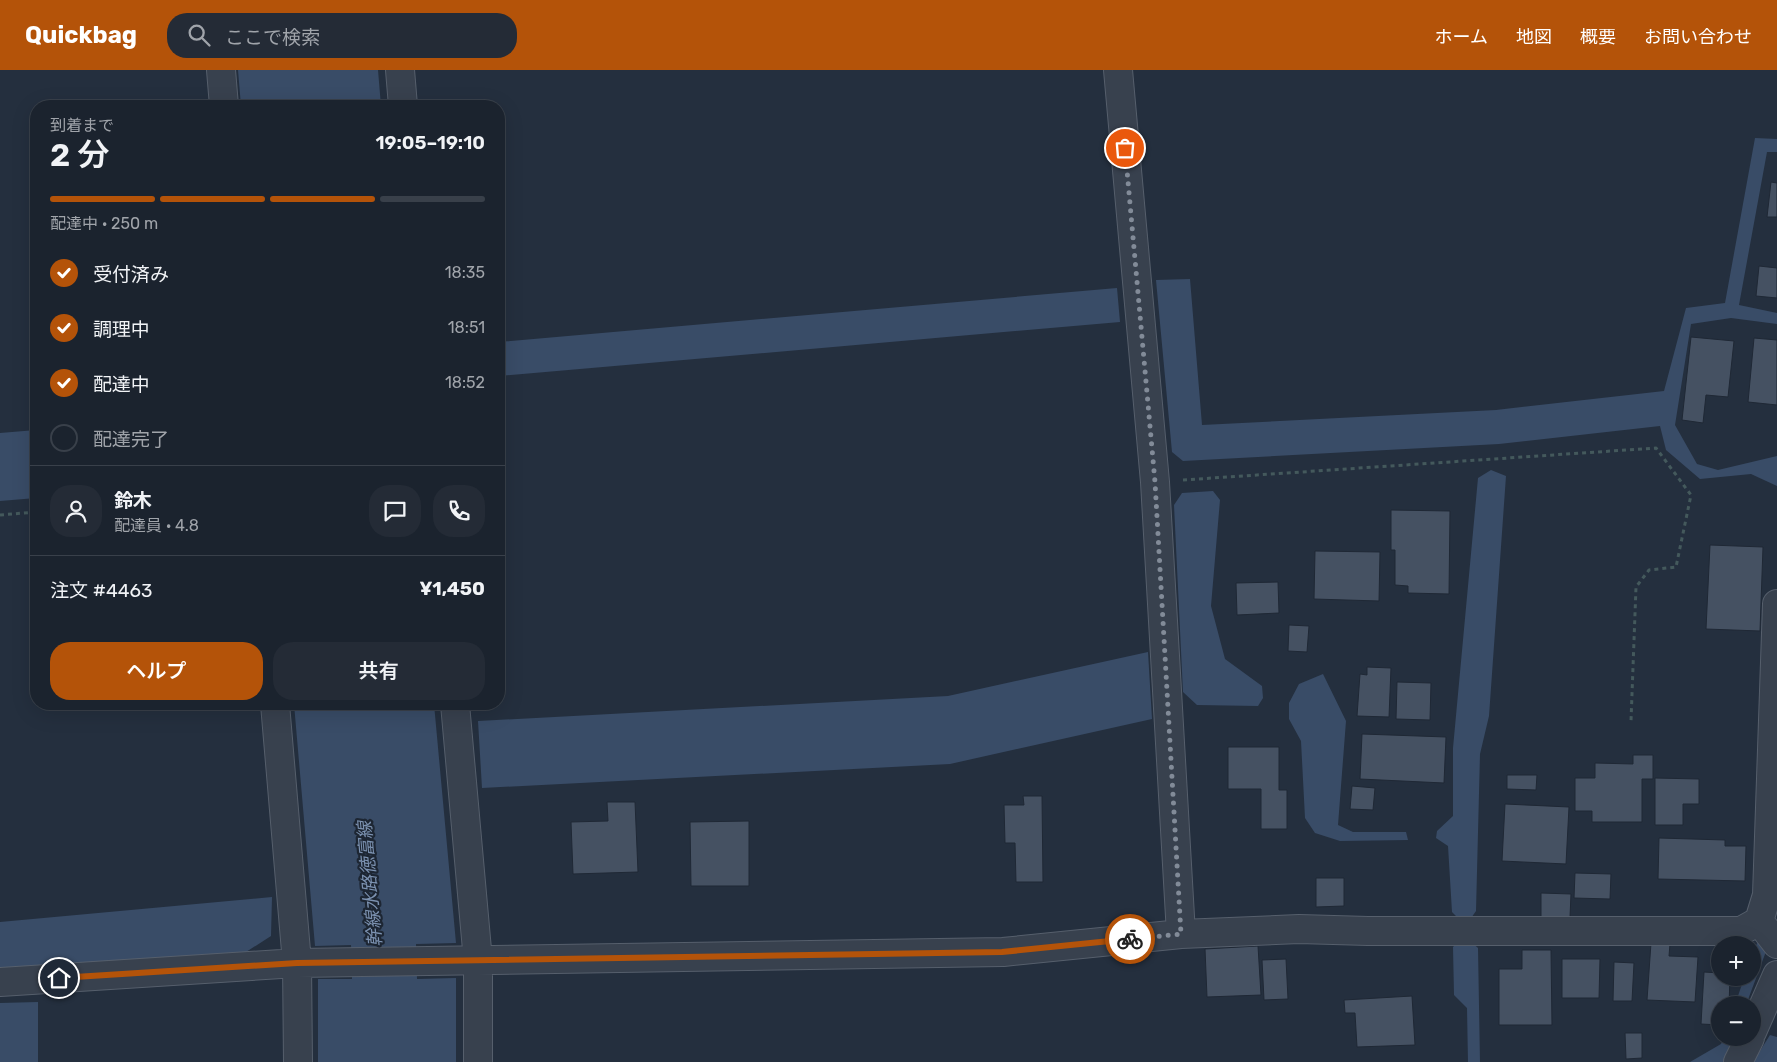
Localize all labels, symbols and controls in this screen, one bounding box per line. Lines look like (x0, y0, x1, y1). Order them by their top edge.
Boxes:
search box (167, 13, 517, 58)
text: Quickbag (25, 21, 137, 49)
icon: search (185, 21, 213, 49)
text: ここで検索 (225, 26, 320, 49)
text: ホーム (1435, 26, 1488, 48)
text: 地図 (1516, 26, 1552, 48)
text: 概要 (1580, 26, 1616, 48)
text: お問い合わせ (1644, 26, 1752, 48)
text: 到着まで (50, 116, 114, 135)
pin (1104, 127, 1146, 169)
text: 19:05–19:10 (375, 131, 485, 154)
icon: bag (1111, 134, 1139, 162)
text: 2 分 (50, 136, 109, 174)
text: 配達中 · 250 m (50, 214, 158, 233)
icon: check (50, 259, 78, 287)
text: 受付済み (93, 263, 169, 286)
text: 18:35 (445, 263, 485, 282)
icon: check (50, 314, 78, 342)
text: 調理中 (93, 318, 150, 341)
text: 18:51 (448, 318, 485, 337)
icon: check (50, 369, 78, 397)
text: 配達中 (93, 373, 150, 396)
text: 18:52 (445, 373, 485, 392)
text: 配達完了 (93, 428, 169, 451)
button: person (50, 485, 102, 537)
button: chat (369, 485, 421, 537)
button: phone (433, 485, 485, 537)
text: 鈴木 (114, 489, 152, 512)
text: 配達員 · 4.8 (114, 516, 199, 535)
text: ¥1,450 (419, 577, 485, 600)
text: 注文 #4463 (50, 579, 152, 602)
button: ヘルプ (50, 642, 263, 700)
button: 共有 (273, 642, 485, 700)
water label: 幹線水路徳富線 (353, 818, 386, 948)
courier (1105, 914, 1155, 964)
icon: bike (1116, 925, 1144, 953)
map controls (1711, 936, 1761, 1046)
button: + (1711, 936, 1761, 986)
pin (38, 957, 80, 999)
icon: home (45, 964, 73, 992)
button: − (1711, 996, 1761, 1046)

